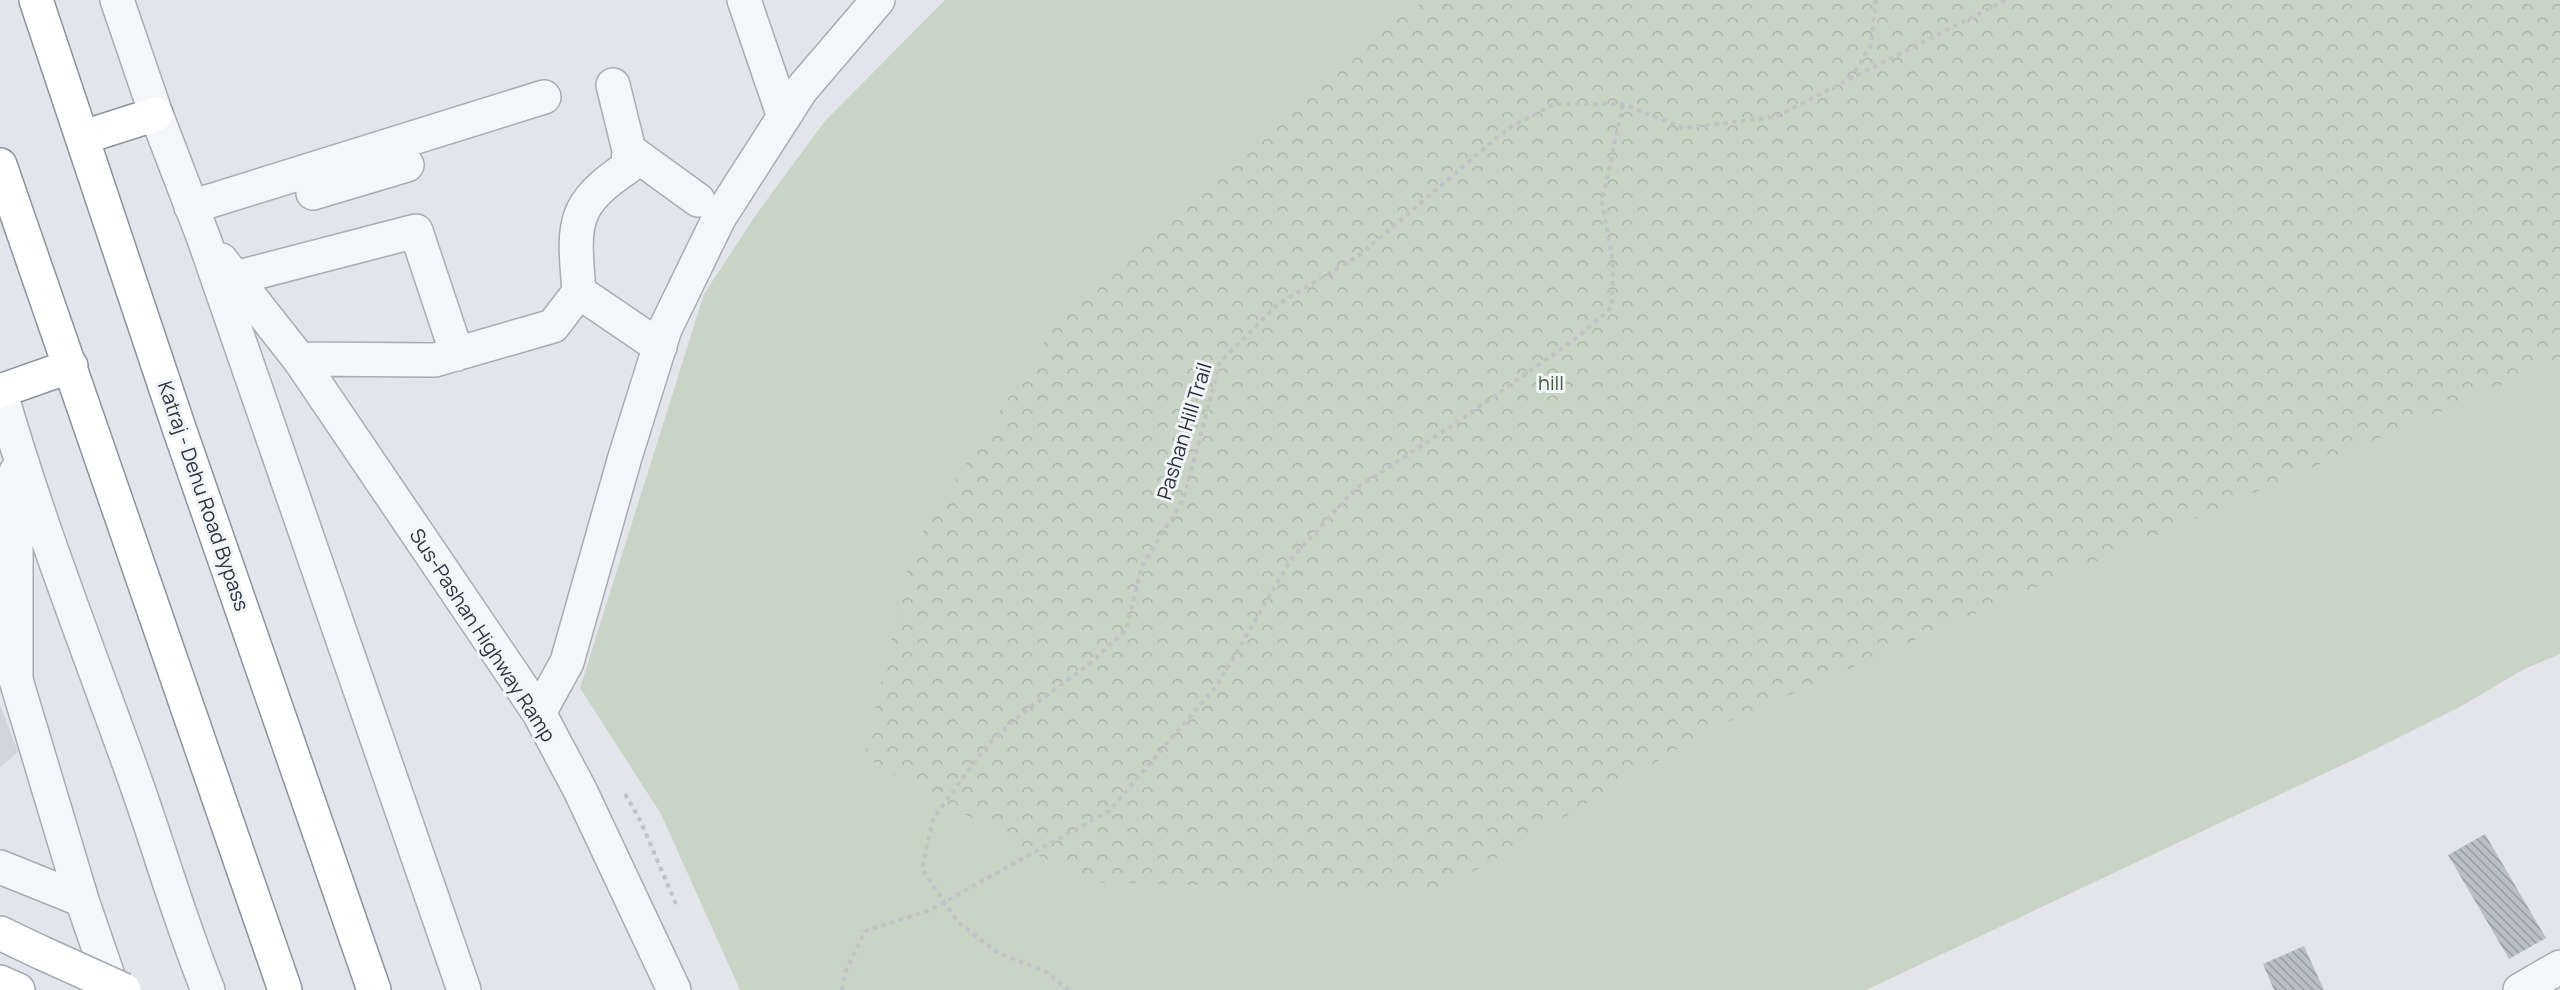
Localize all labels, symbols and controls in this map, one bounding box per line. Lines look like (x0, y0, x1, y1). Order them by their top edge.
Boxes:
street label: Pashan Hill Trail (1150, 359, 1218, 503)
park label: hill (1538, 369, 1564, 396)
street label: Katraj - Dehu Road Bypass (152, 377, 256, 615)
street label: Sus-Pashan Highway Ramp (404, 523, 562, 747)

